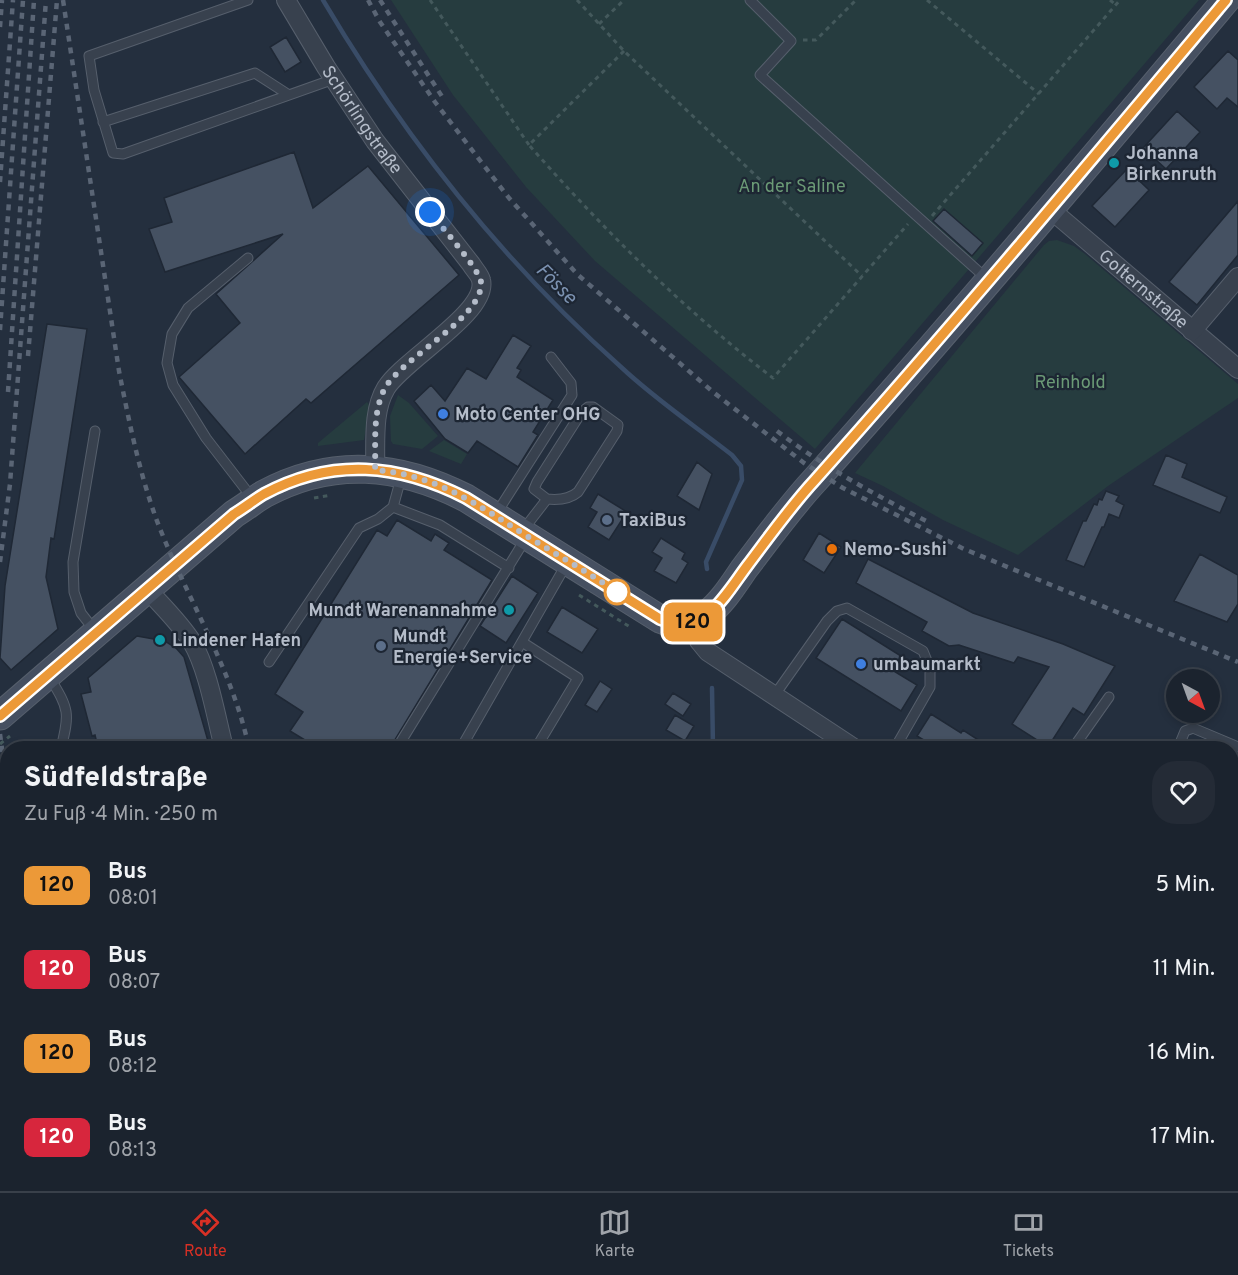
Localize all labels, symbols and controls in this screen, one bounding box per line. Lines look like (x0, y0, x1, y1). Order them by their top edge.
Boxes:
street label: Schörlingstraße (315, 62, 407, 180)
place label: Johanna Birkenruth (1126, 143, 1217, 187)
marker: Johanna Birkenruth (1107, 156, 1121, 170)
park label: An der Saline (738, 176, 846, 199)
your location (415, 197, 445, 227)
street label: Golternstraße (1093, 245, 1192, 335)
water label: Fösse (529, 258, 582, 311)
park label: Reinhold (1034, 372, 1106, 395)
place label: Moto Center OHG (455, 404, 600, 427)
marker: Moto Center OHG (436, 407, 450, 421)
place label: TaxiBus (619, 510, 686, 533)
marker: TaxiBus (600, 513, 614, 527)
place label: Nemo-Sushi (844, 539, 947, 562)
marker: Nemo-Sushi (825, 542, 839, 556)
unlabelled marker (604, 579, 630, 605)
place label: Mundt Warenannahme (308, 600, 497, 623)
line badge: 120 (658, 602, 728, 642)
marker: Mundt Warenannahme (502, 603, 516, 617)
text: 120 (675, 609, 711, 636)
place label: Mundt Energie+Service (393, 626, 532, 670)
place label: Lindener Hafen (172, 630, 301, 653)
marker: Lindener Hafen (153, 633, 167, 647)
marker: Mundt Energie+Service (374, 639, 388, 653)
place label: umbaumarkt (873, 654, 981, 677)
marker: umbaumarkt (854, 657, 868, 671)
north arrow (1166, 669, 1220, 723)
map controls (1166, 669, 1220, 723)
text: Südfeldstraße (24, 761, 208, 797)
button: heart (1152, 761, 1215, 824)
text: Zu Fuß · 4 Min. · 250 m (24, 802, 218, 828)
text: Bus (108, 859, 147, 886)
text: 120 (39, 872, 75, 899)
text: 5 Min. (1155, 872, 1215, 899)
text: 08:01 (108, 886, 158, 912)
text: Bus (108, 943, 147, 970)
text: 120 (39, 956, 75, 983)
text: 11 Min. (1153, 956, 1215, 983)
text: 08:07 (108, 970, 160, 996)
text: Bus (108, 1027, 147, 1054)
text: 120 (39, 1040, 75, 1067)
text: 16 Min. (1148, 1040, 1215, 1067)
text: 08:12 (108, 1054, 157, 1080)
text: Bus (108, 1111, 147, 1138)
text: 120 (39, 1124, 75, 1151)
text: 17 Min. (1150, 1124, 1215, 1151)
text: 08:13 (108, 1138, 157, 1164)
tab: Route (184, 1206, 227, 1262)
tab: Karte (595, 1206, 635, 1262)
tab: Tickets (1003, 1206, 1054, 1262)

